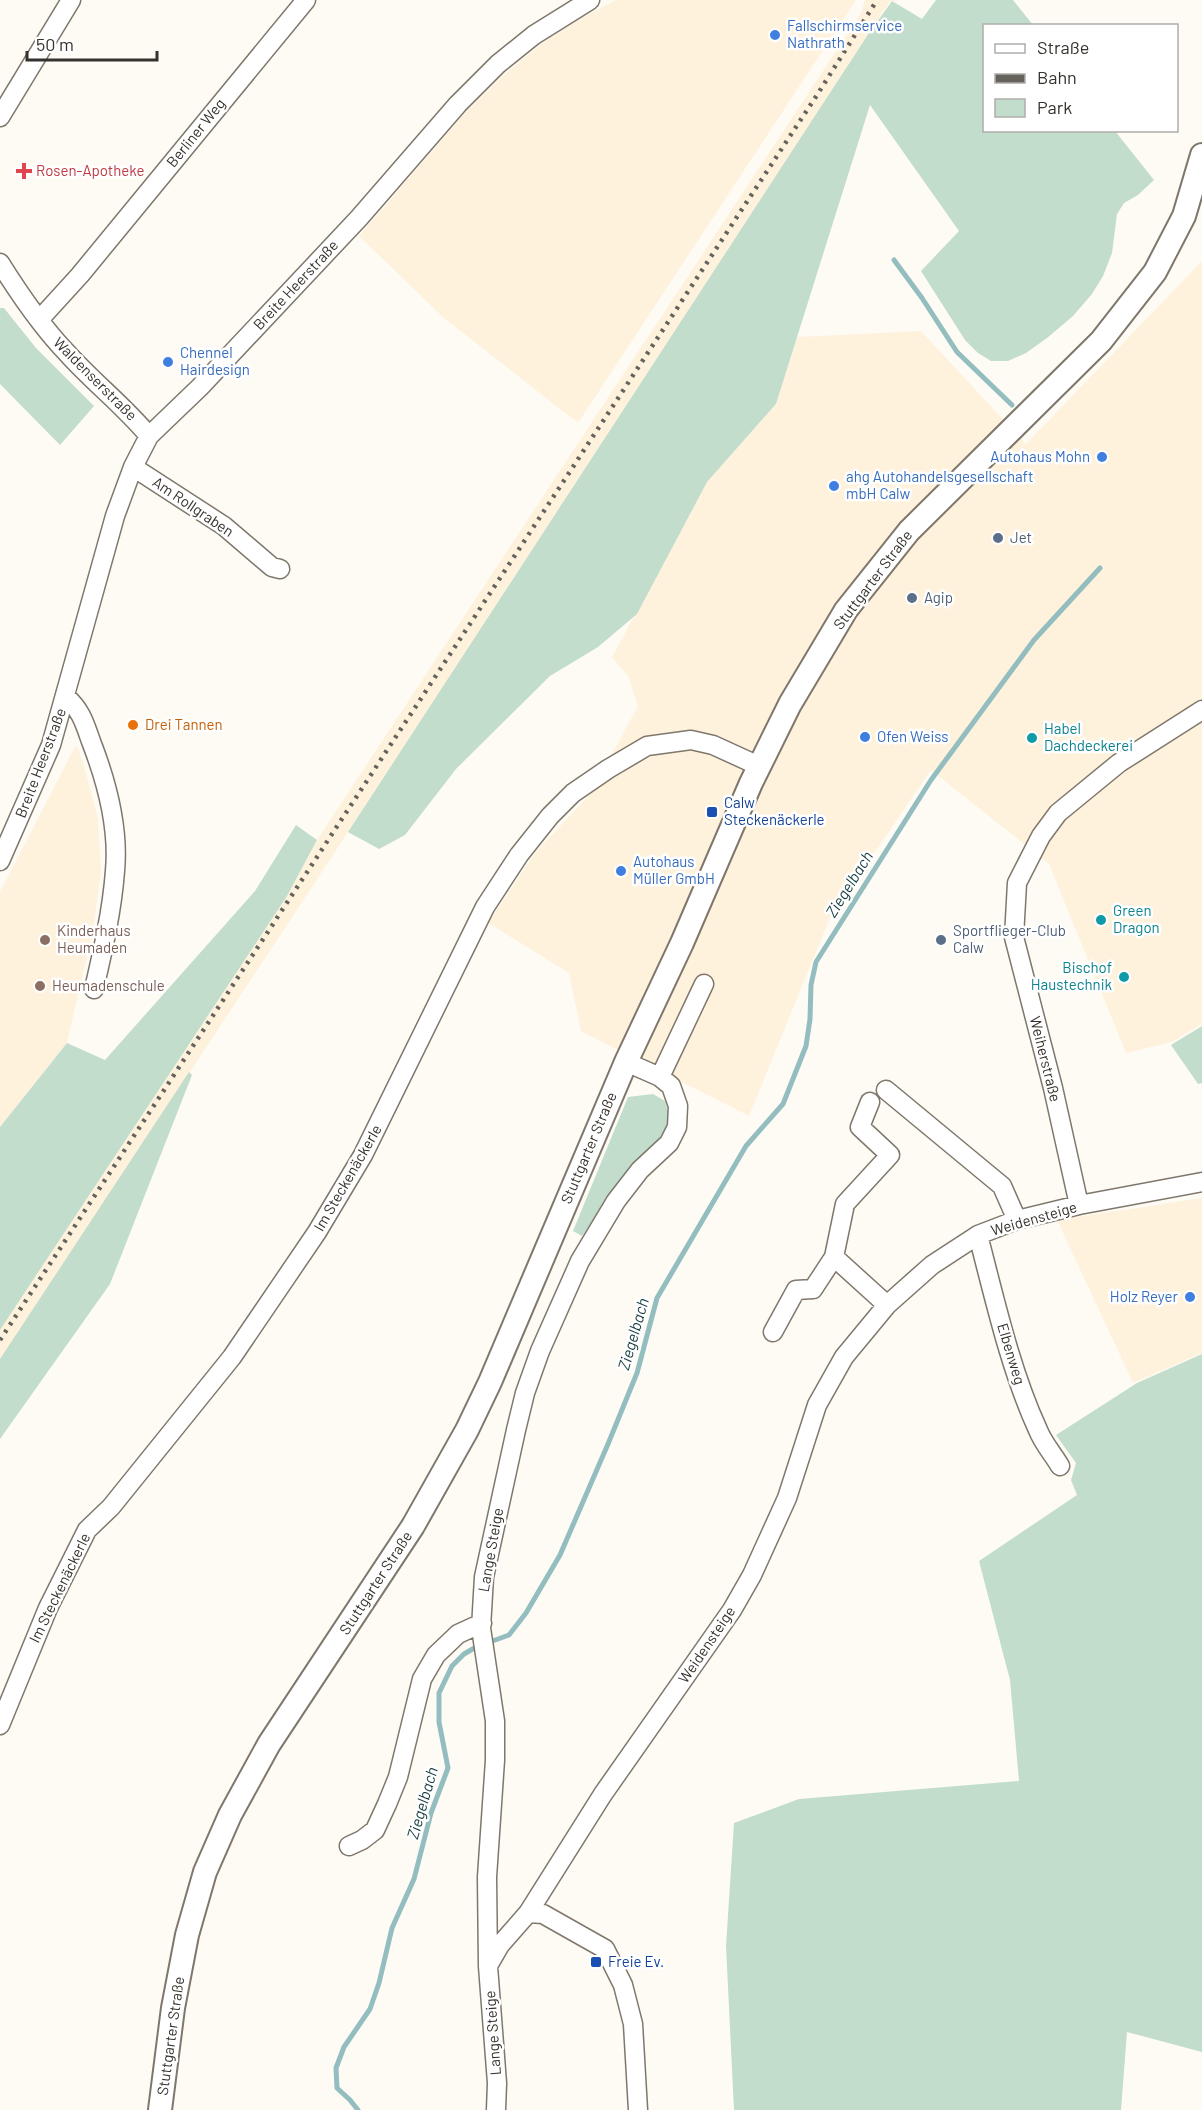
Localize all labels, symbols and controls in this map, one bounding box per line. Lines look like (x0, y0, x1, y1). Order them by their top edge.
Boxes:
place label: Fallschirmservice Nathrath (787, 16, 902, 51)
scale bar (27, 24, 158, 62)
legend (983, 24, 1178, 132)
marker: Fallschirmservice Nathrath (768, 28, 782, 42)
text: 50 m (36, 33, 74, 55)
text: Straße (1037, 36, 1089, 58)
text: Bahn (1037, 66, 1077, 88)
street label: Berliner Weg (162, 94, 228, 170)
text: Park (1037, 96, 1072, 118)
place label: Rosen-Apotheke (36, 161, 144, 179)
marker: Rosen-Apotheke (17, 164, 31, 178)
street label: Breite Heerstraße (249, 236, 341, 333)
street label: Waldenserstraße (50, 333, 141, 424)
place label: Chennel Hairdesign (180, 343, 250, 378)
marker: Chennel Hairdesign (161, 355, 175, 369)
place label: Autohaus Mohn (990, 447, 1090, 465)
marker: Autohaus Mohn (1095, 450, 1109, 464)
place label: ahg Autohandelsgesellschaft mbH Calw (846, 467, 1033, 502)
street label: Am Rollgraben (150, 472, 238, 540)
marker: ahg Autohandelsgesellschaft mbH Calw (827, 479, 841, 493)
street label: Stuttgarter Straße (829, 526, 915, 633)
place label: Jet (1010, 528, 1032, 546)
marker: Jet (991, 531, 1005, 545)
place label: Agip (924, 588, 953, 606)
marker: Agip (905, 591, 919, 605)
street label: Breite Heerstraße (11, 705, 69, 820)
place label: Drei Tannen (145, 715, 223, 733)
marker: Drei Tannen (126, 718, 140, 732)
place label: Habel Dachdeckerei (1044, 719, 1133, 754)
place label: Ofen Weiss (877, 727, 949, 745)
marker: Ofen Weiss (858, 730, 872, 744)
marker: Habel Dachdeckerei (1025, 731, 1039, 745)
place label: Calw Steckenäckerle (724, 793, 825, 828)
marker: Calw Steckenäckerle (705, 805, 719, 819)
water label: Ziegelbach (821, 847, 876, 920)
place label: Autohaus Müller GmbH (633, 852, 715, 887)
marker: Autohaus Müller GmbH (614, 864, 628, 878)
place label: Green Dragon (1113, 901, 1160, 936)
marker: Green Dragon (1094, 913, 1108, 927)
place label: Kinderhaus Heumaden (57, 921, 131, 956)
place label: Sportflieger-Club Calw (953, 921, 1066, 956)
marker: Kinderhaus Heumaden (38, 933, 52, 947)
marker: Sportflieger-Club Calw (934, 933, 948, 947)
place label: Bischof Haustechnik (1031, 958, 1112, 993)
marker: Bischof Haustechnik (1117, 970, 1131, 984)
place label: Heumadenschule (52, 976, 165, 994)
marker: Heumadenschule (33, 979, 47, 993)
street label: Weiherstraße (1027, 1014, 1065, 1104)
street label: Stuttgarter Straße (556, 1089, 620, 1206)
street label: Im Steckenäckerle (309, 1121, 385, 1234)
street label: Weidensteige (989, 1197, 1079, 1239)
place label: Holz Reyer (1110, 1287, 1179, 1305)
marker: Holz Reyer (1183, 1290, 1197, 1304)
water label: Ziegelbach (613, 1296, 652, 1372)
street label: Elbenweg (994, 1321, 1030, 1387)
street label: Lange Steige (474, 1506, 506, 1593)
street label: Stuttgarter Straße (335, 1527, 415, 1638)
street label: Im Steckenäckerle (25, 1530, 93, 1645)
street label: Weidensteige (674, 1603, 738, 1686)
water label: Ziegelbach (402, 1765, 441, 1841)
place label: Freie Ev. (608, 1952, 664, 1970)
marker: Freie Ev. (589, 1955, 603, 1969)
street label: Stuttgarter Straße (153, 1975, 187, 2096)
street label: Lange Steige (480, 1990, 504, 2076)

